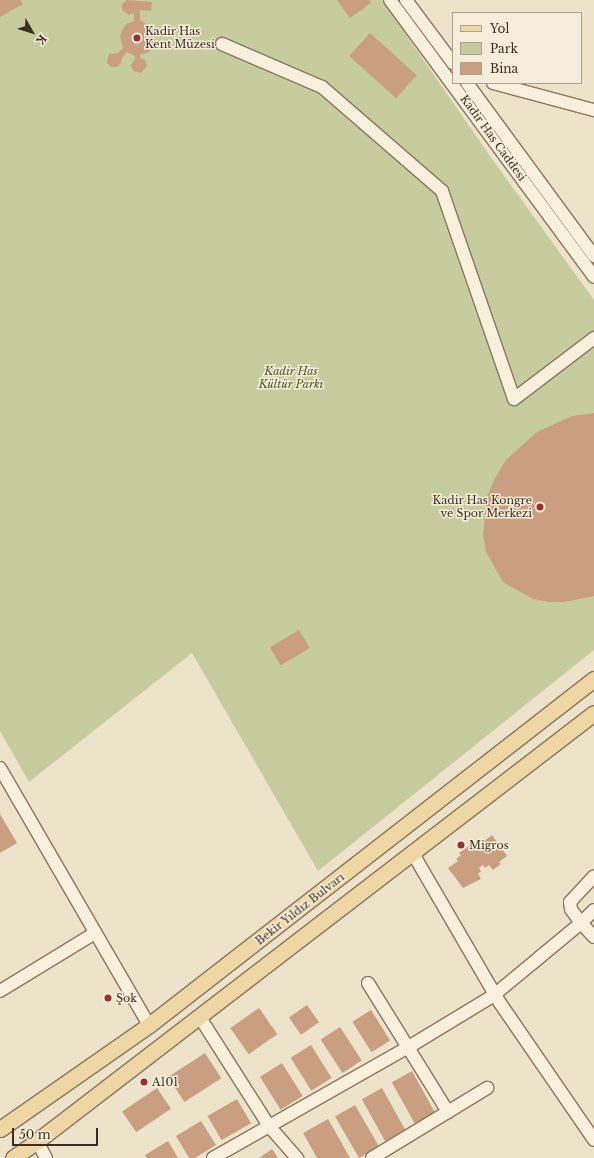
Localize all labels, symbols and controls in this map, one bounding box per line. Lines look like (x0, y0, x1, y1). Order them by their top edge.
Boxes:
north arrow (12, 12, 52, 52)
legend (452, 12, 582, 84)
text: Yol (490, 21, 509, 36)
place label: Kadir Has Kent Müzesi (145, 25, 215, 51)
text: K (33, 32, 50, 47)
marker: Kadir Has Kent Müzesi (132, 33, 142, 43)
text: Park (490, 41, 518, 56)
text: Bina (490, 61, 518, 76)
street label: Kadir Has Caddesi (457, 92, 529, 184)
park label: Kadir Has Kültür Parkı (258, 365, 324, 391)
place label: Kadir Has Kongre ve Spor Merkezi (432, 494, 532, 520)
marker: Kadir Has Kongre ve Spor Merkezi (535, 502, 545, 512)
place label: Migros (469, 838, 509, 852)
marker: Migros (456, 840, 466, 850)
street label: Bekir Yıldız Bulvarı (253, 870, 347, 948)
place label: Şok (116, 991, 137, 1005)
marker: Şok (103, 993, 113, 1003)
place label: A101 (152, 1075, 178, 1089)
marker: A101 (139, 1077, 149, 1087)
scale bar (14, 1120, 100, 1146)
text: 50 m (19, 1127, 51, 1142)

